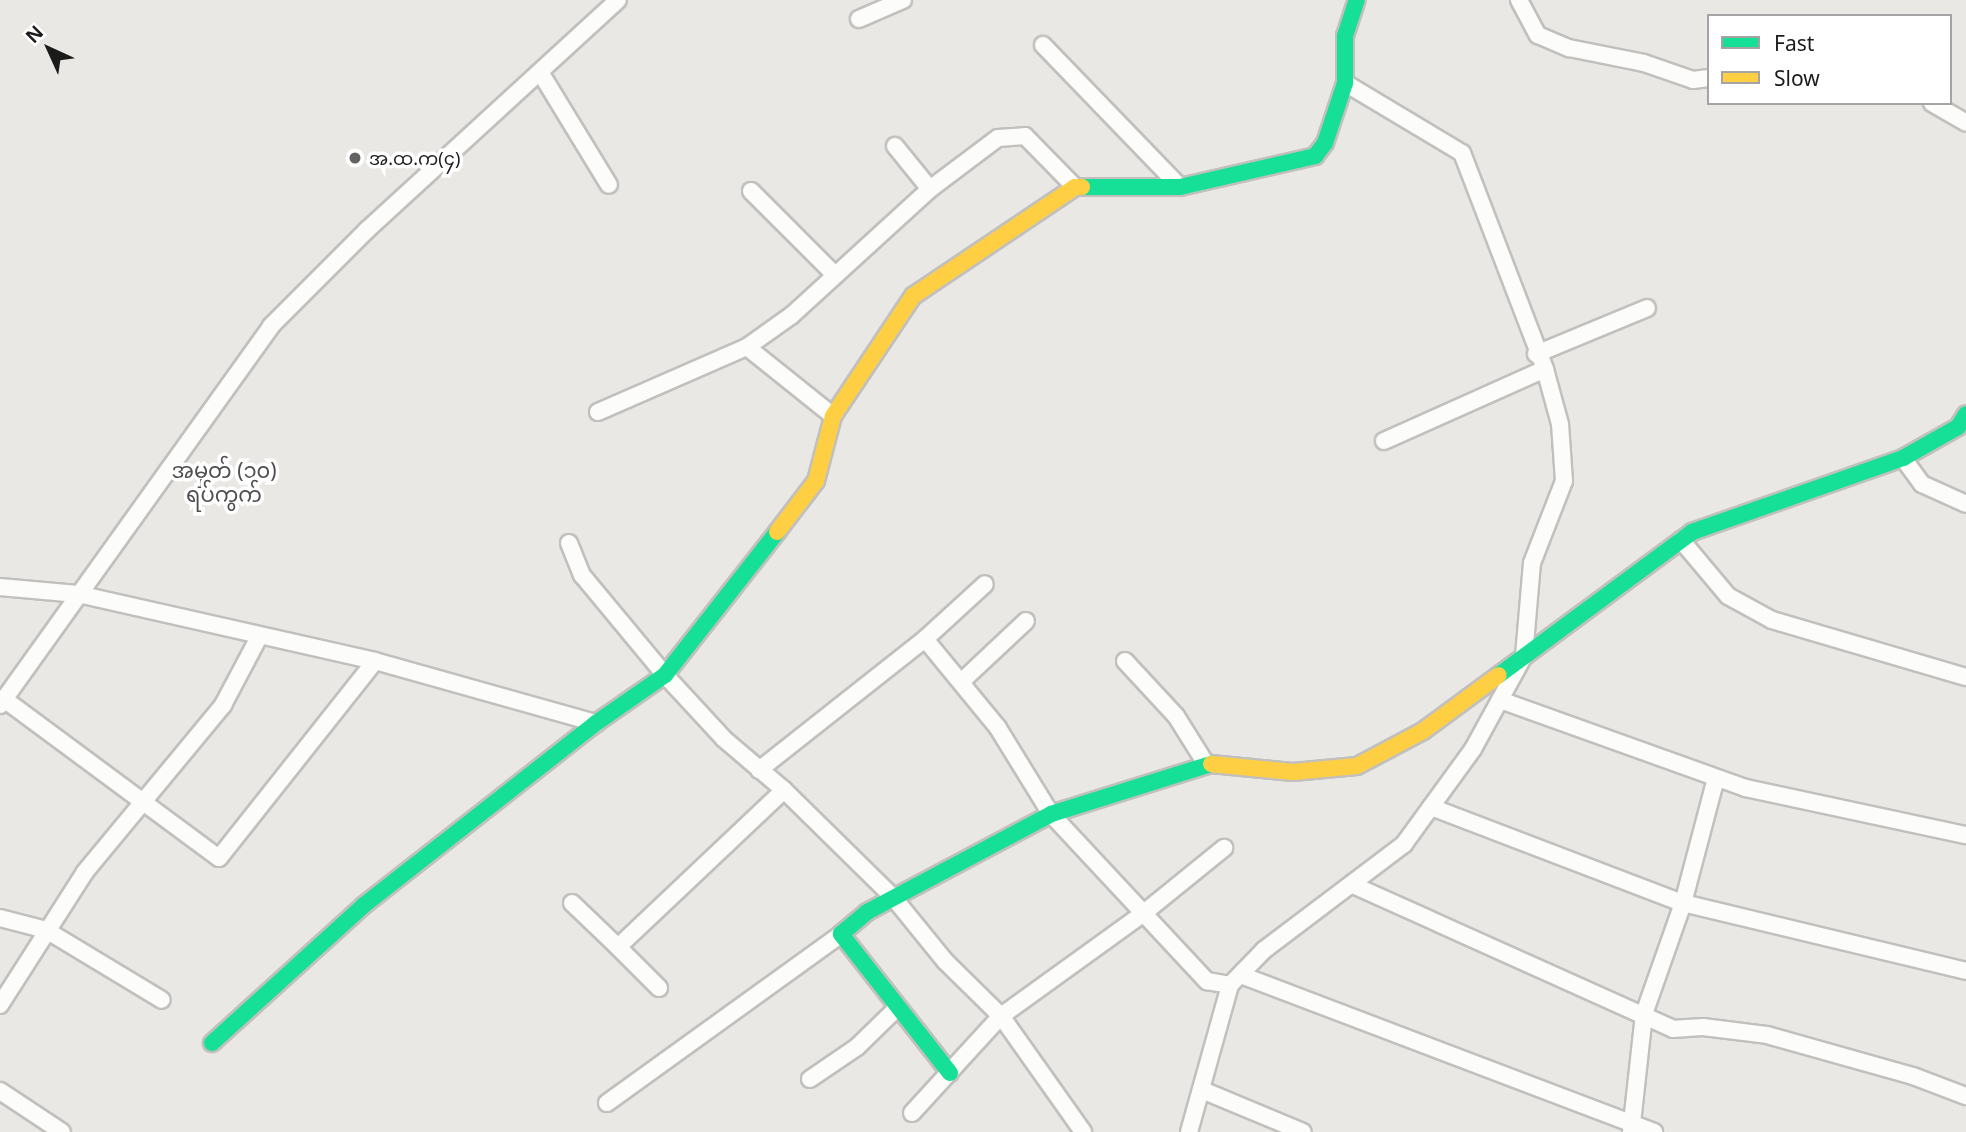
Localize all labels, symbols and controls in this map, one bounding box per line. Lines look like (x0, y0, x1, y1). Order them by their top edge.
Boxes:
north arrow (14, 14, 84, 84)
legend (1707, 14, 1952, 105)
text: N (19, 20, 49, 49)
text: Fast (1774, 29, 1814, 57)
text: Slow (1774, 64, 1820, 92)
place label: အ.ထ.က(၄) (369, 147, 460, 169)
marker: အ.ထ.က(၄) (347, 150, 363, 166)
district label: အမှတ် (၁၀) ရပ်ကွက် (171, 457, 277, 507)

